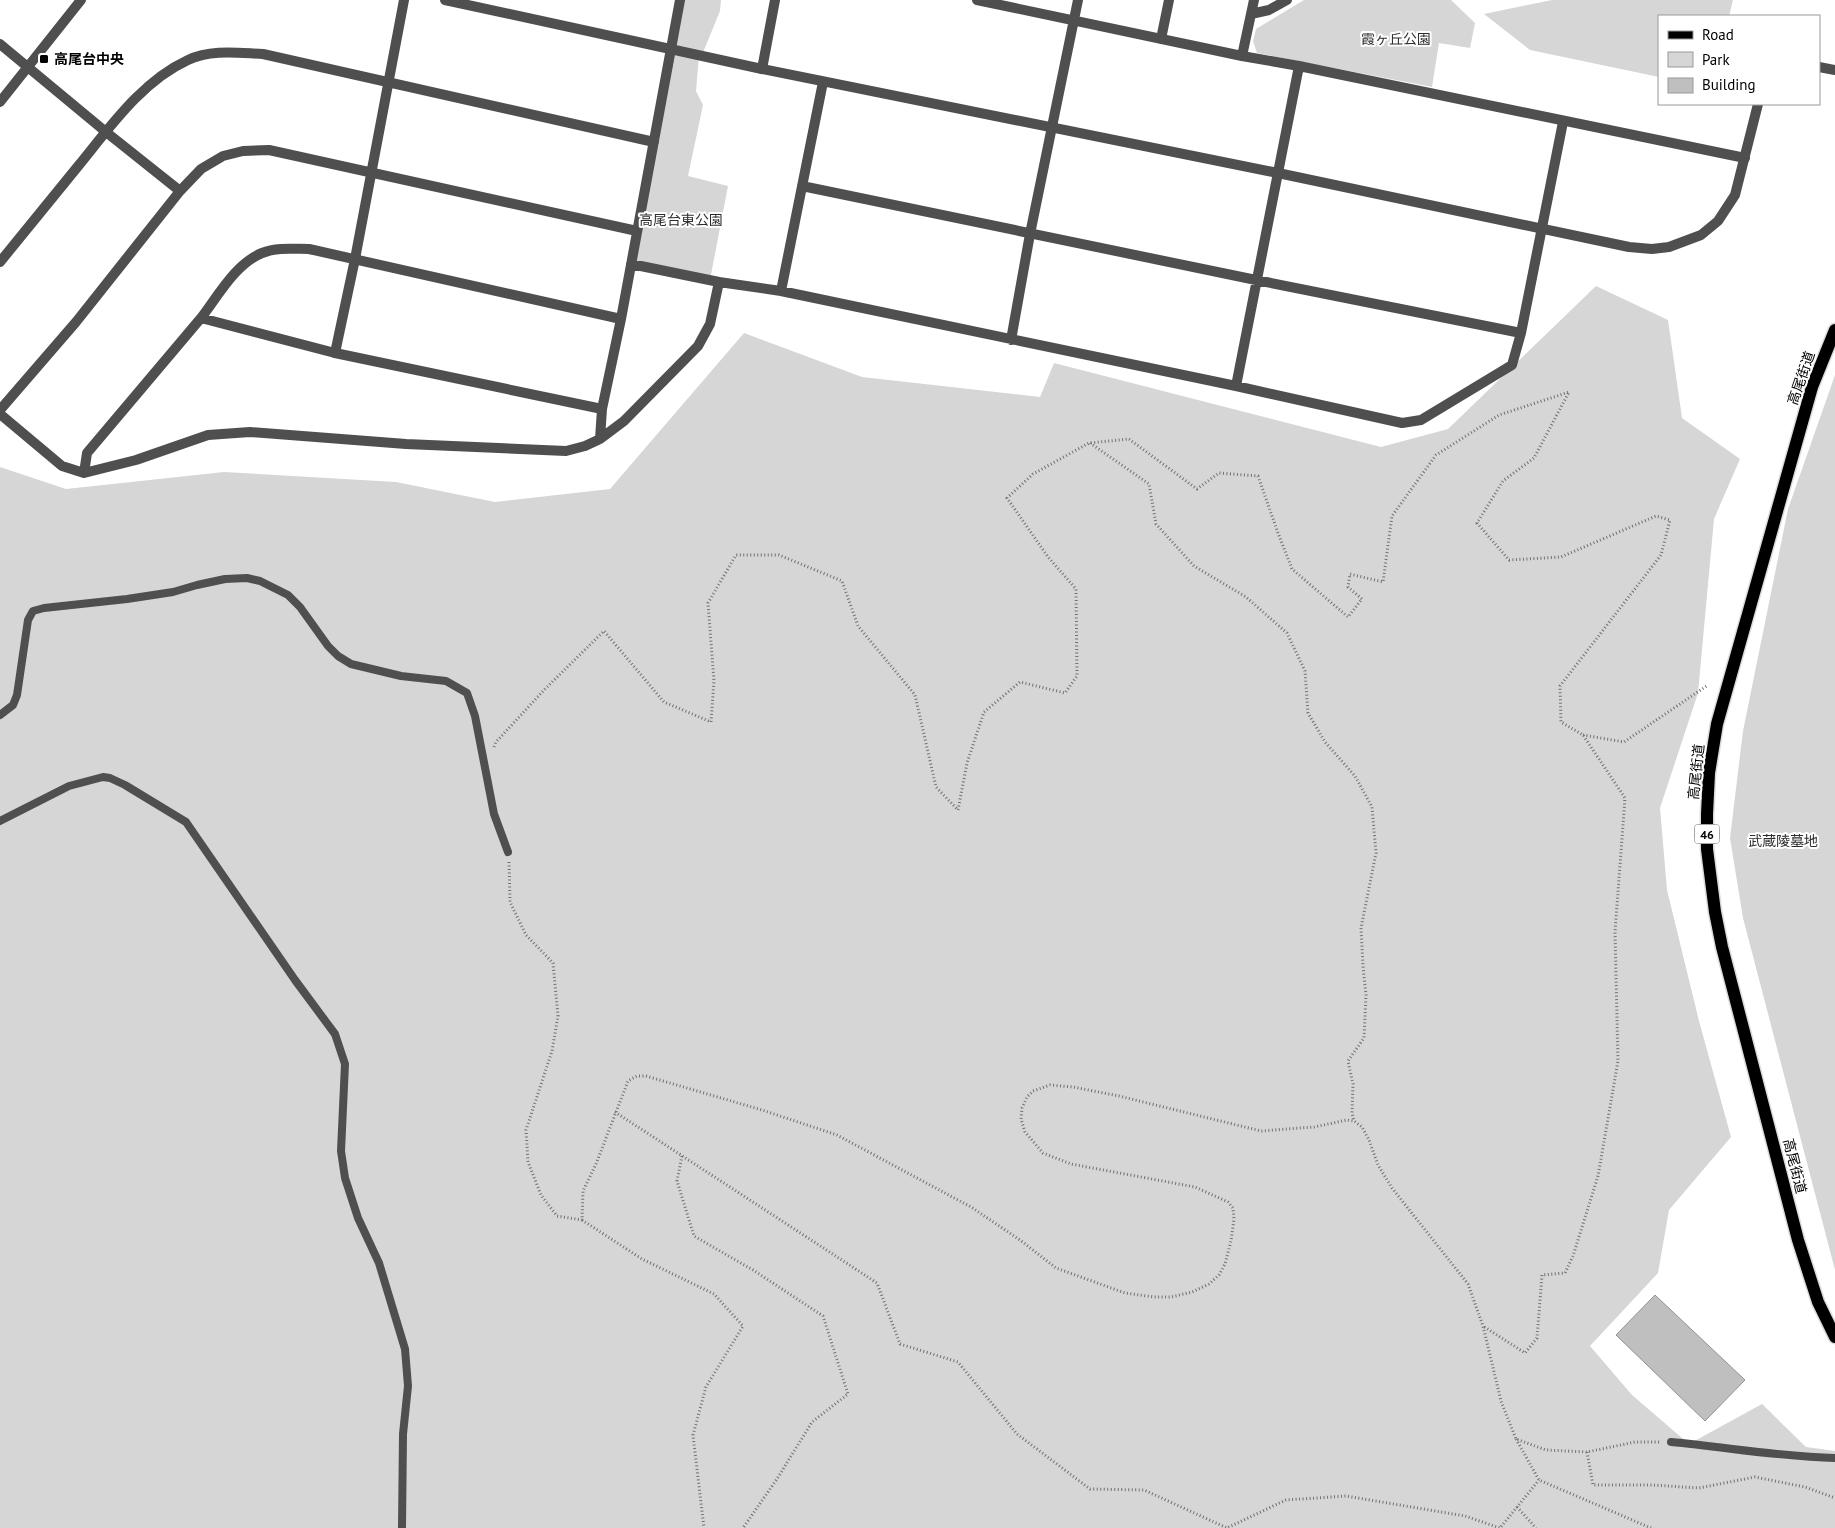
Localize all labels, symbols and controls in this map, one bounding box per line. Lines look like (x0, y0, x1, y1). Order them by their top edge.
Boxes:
legend (1658, 15, 1820, 105)
text: Road (1702, 25, 1734, 44)
park label: 霞ヶ丘公園 (1361, 30, 1431, 48)
place label: 高尾台中央 (54, 50, 124, 68)
text: Park (1702, 50, 1730, 69)
marker: 高尾台中央 (38, 53, 50, 65)
text: Building (1702, 75, 1756, 94)
park label: 高尾台東公園 (639, 211, 723, 229)
street label: 高尾街道 (1783, 349, 1819, 407)
street label: 高尾街道 (1684, 743, 1708, 801)
road number: 46 (1694, 824, 1720, 844)
park label: 武蔵陵墓地 (1748, 832, 1818, 850)
street label: 高尾街道 (1779, 1137, 1811, 1195)

